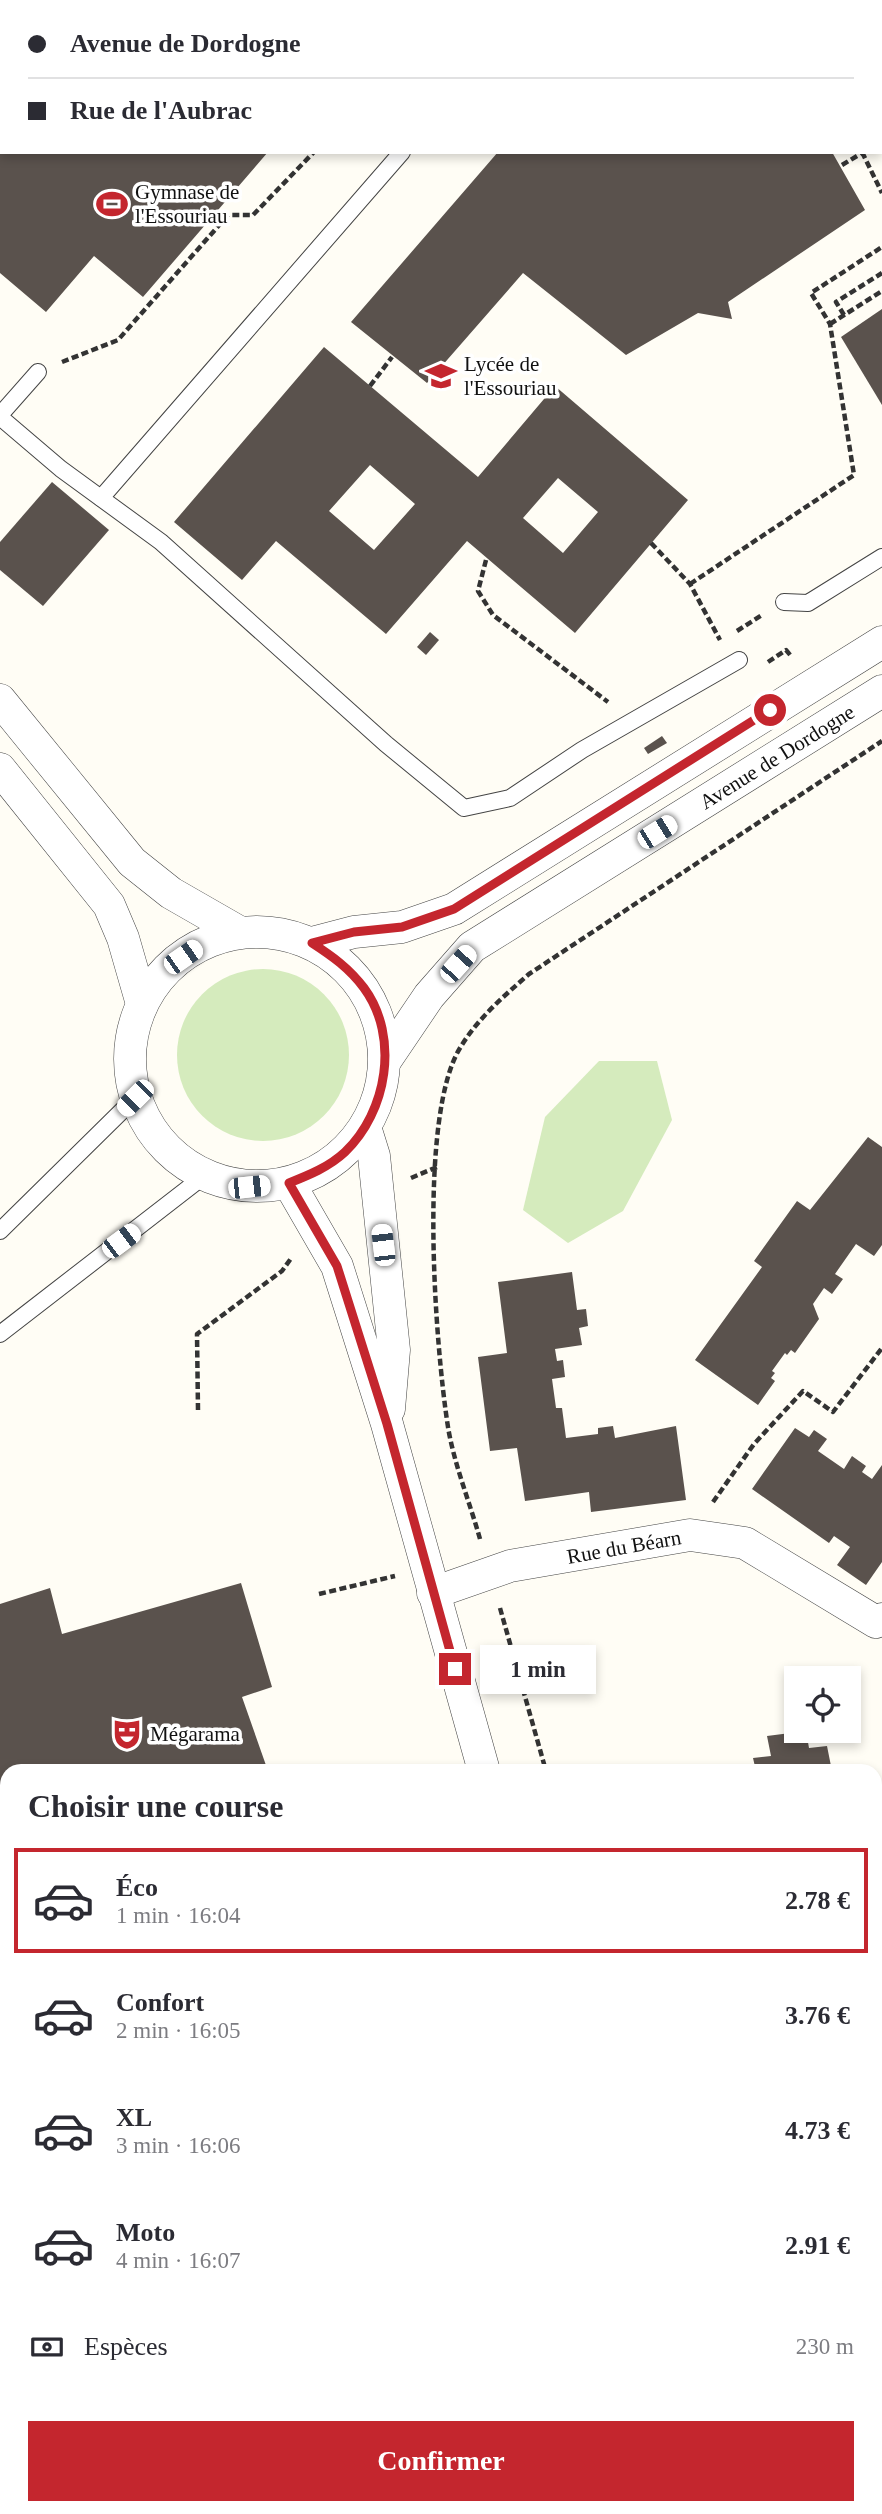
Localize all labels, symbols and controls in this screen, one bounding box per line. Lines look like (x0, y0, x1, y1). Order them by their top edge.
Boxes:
text: Avenue de Dordogne (70, 29, 301, 58)
text: Rue de l'Aubrac (70, 96, 252, 125)
place label: Gymnase de l'Essouriau (135, 180, 239, 228)
sports icon: Gymnase de l'Essouriau (95, 187, 129, 221)
place label: Lycée de l'Essouriau (464, 352, 557, 400)
school or university icon: Lycée de l'Essouriau (424, 359, 458, 393)
route start (754, 694, 786, 726)
street label: Avenue de Dordogne (695, 700, 859, 814)
car (634, 812, 681, 852)
car (160, 936, 207, 978)
car (437, 941, 480, 987)
car (113, 1076, 158, 1120)
car (228, 1174, 271, 1200)
car (98, 1220, 145, 1262)
car (371, 1223, 396, 1267)
street label: Rue du Béarn (565, 1525, 683, 1569)
callout: 1 min (480, 1644, 595, 1694)
route end (439, 1653, 471, 1685)
text: 1 min (510, 1657, 566, 1682)
map controls (784, 1666, 861, 1743)
button: locate (784, 1666, 861, 1743)
theatre icon: Mégarama (110, 1717, 144, 1751)
place label: Mégarama (150, 1722, 240, 1746)
text: Choisir une course (28, 1788, 283, 1824)
icon: car (32, 1869, 95, 1932)
text: Éco (116, 1873, 158, 1902)
text: 2.78 € (785, 1886, 850, 1915)
text: 1 min · 16:04 (116, 1903, 241, 1928)
icon: car (32, 1984, 95, 2047)
text: Confort (116, 1988, 204, 2017)
text: 3.76 € (785, 2001, 850, 2030)
text: 2 min · 16:05 (116, 2018, 241, 2043)
icon: car (32, 2099, 95, 2162)
text: XL (116, 2103, 152, 2132)
text: 4.73 € (785, 2116, 850, 2145)
text: 3 min · 16:06 (116, 2133, 241, 2158)
icon: car (32, 2214, 95, 2277)
text: Moto (116, 2218, 175, 2247)
text: 2.91 € (785, 2231, 850, 2260)
text: 4 min · 16:07 (116, 2248, 241, 2273)
icon: cash (28, 2328, 66, 2366)
text: Espèces (84, 2332, 168, 2361)
text: 230 m (796, 2334, 854, 2359)
button: Confirmer (28, 2421, 854, 2501)

